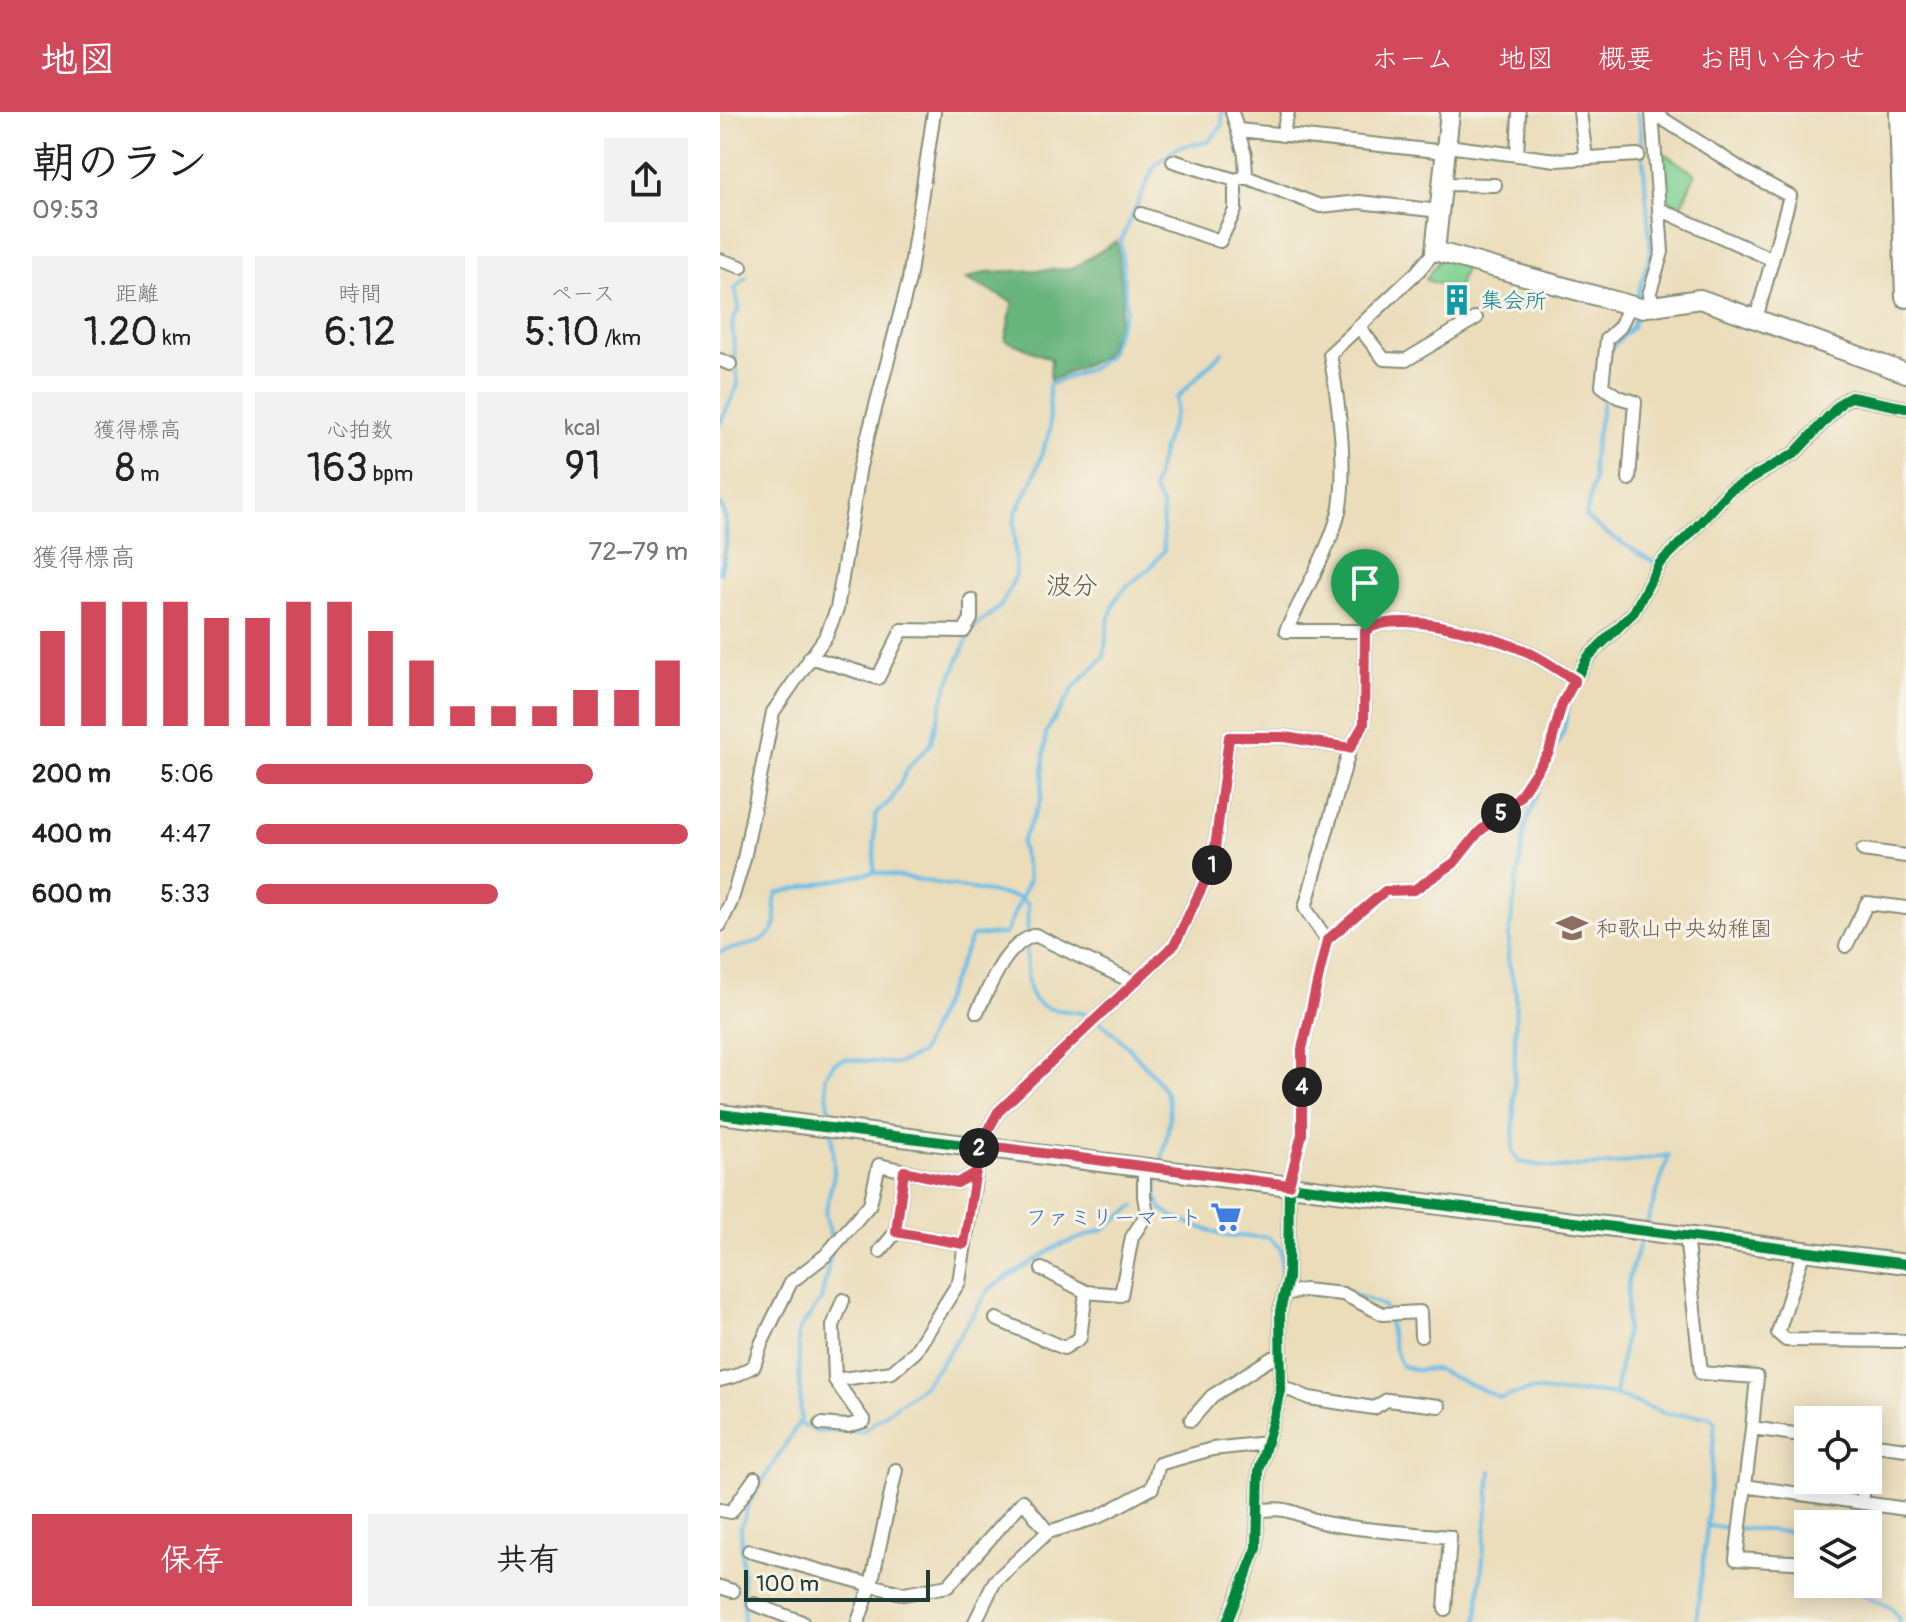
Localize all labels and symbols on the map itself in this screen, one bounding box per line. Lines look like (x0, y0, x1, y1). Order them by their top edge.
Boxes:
building icon: 集会所 (1440, 283, 1474, 317)
place label: 集会所 (1481, 287, 1547, 315)
pin (1331, 549, 1399, 631)
district label: 波分 (1046, 570, 1098, 602)
pin: 5 (1481, 793, 1521, 833)
pin: 1 (1192, 845, 1232, 885)
school or university icon: 和歌山中央幼稚園 (1555, 911, 1589, 945)
place label: 和歌山中央幼稚園 (1596, 915, 1772, 943)
pin: 4 (1282, 1067, 1322, 1107)
pin: 2 (959, 1128, 999, 1168)
supermarket icon: ファミリーマート (1209, 1200, 1243, 1234)
place label: ファミリーマート (1026, 1204, 1202, 1232)
scale bar (744, 1566, 930, 1602)

